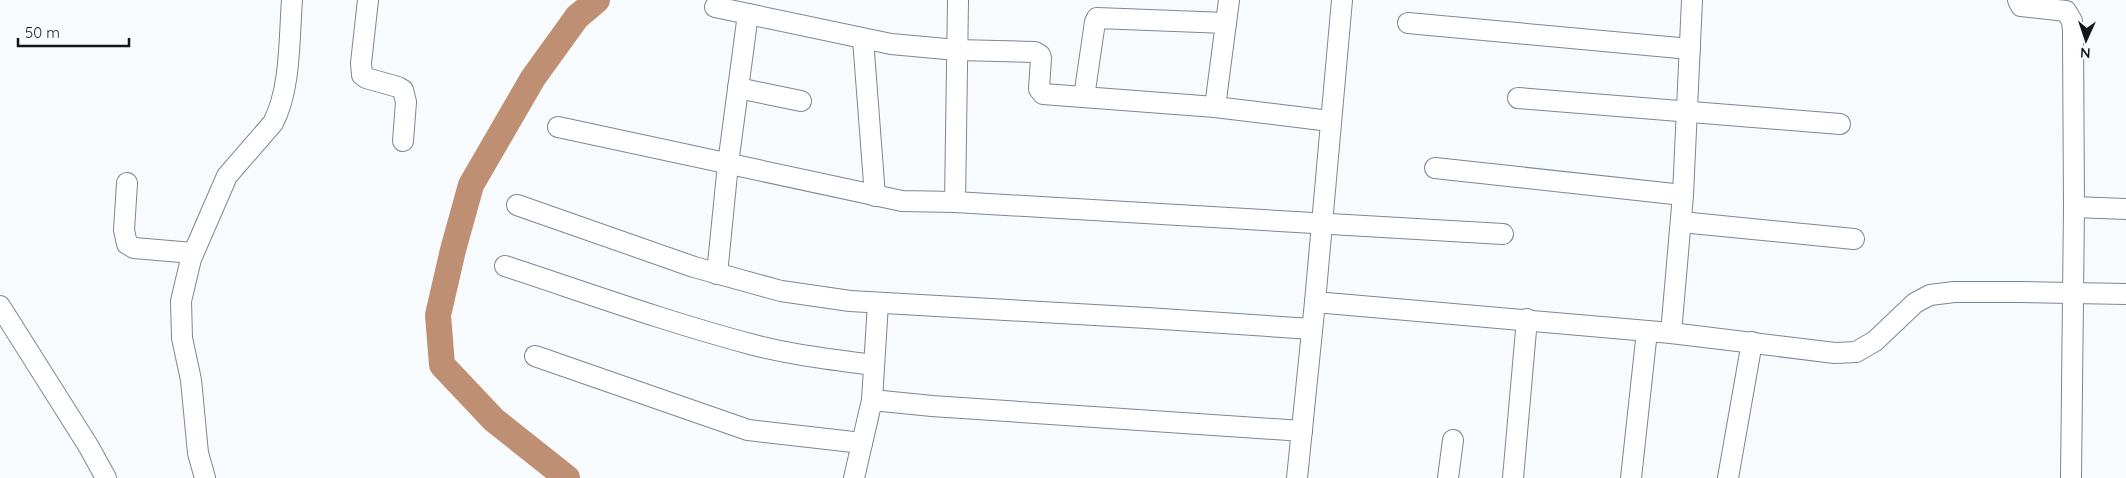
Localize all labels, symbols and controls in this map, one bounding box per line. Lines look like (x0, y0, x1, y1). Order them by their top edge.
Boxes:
scale bar (18, 15, 129, 47)
north arrow (2061, 15, 2111, 65)
text: 50 m (25, 23, 60, 42)
text: N (2080, 44, 2091, 62)

